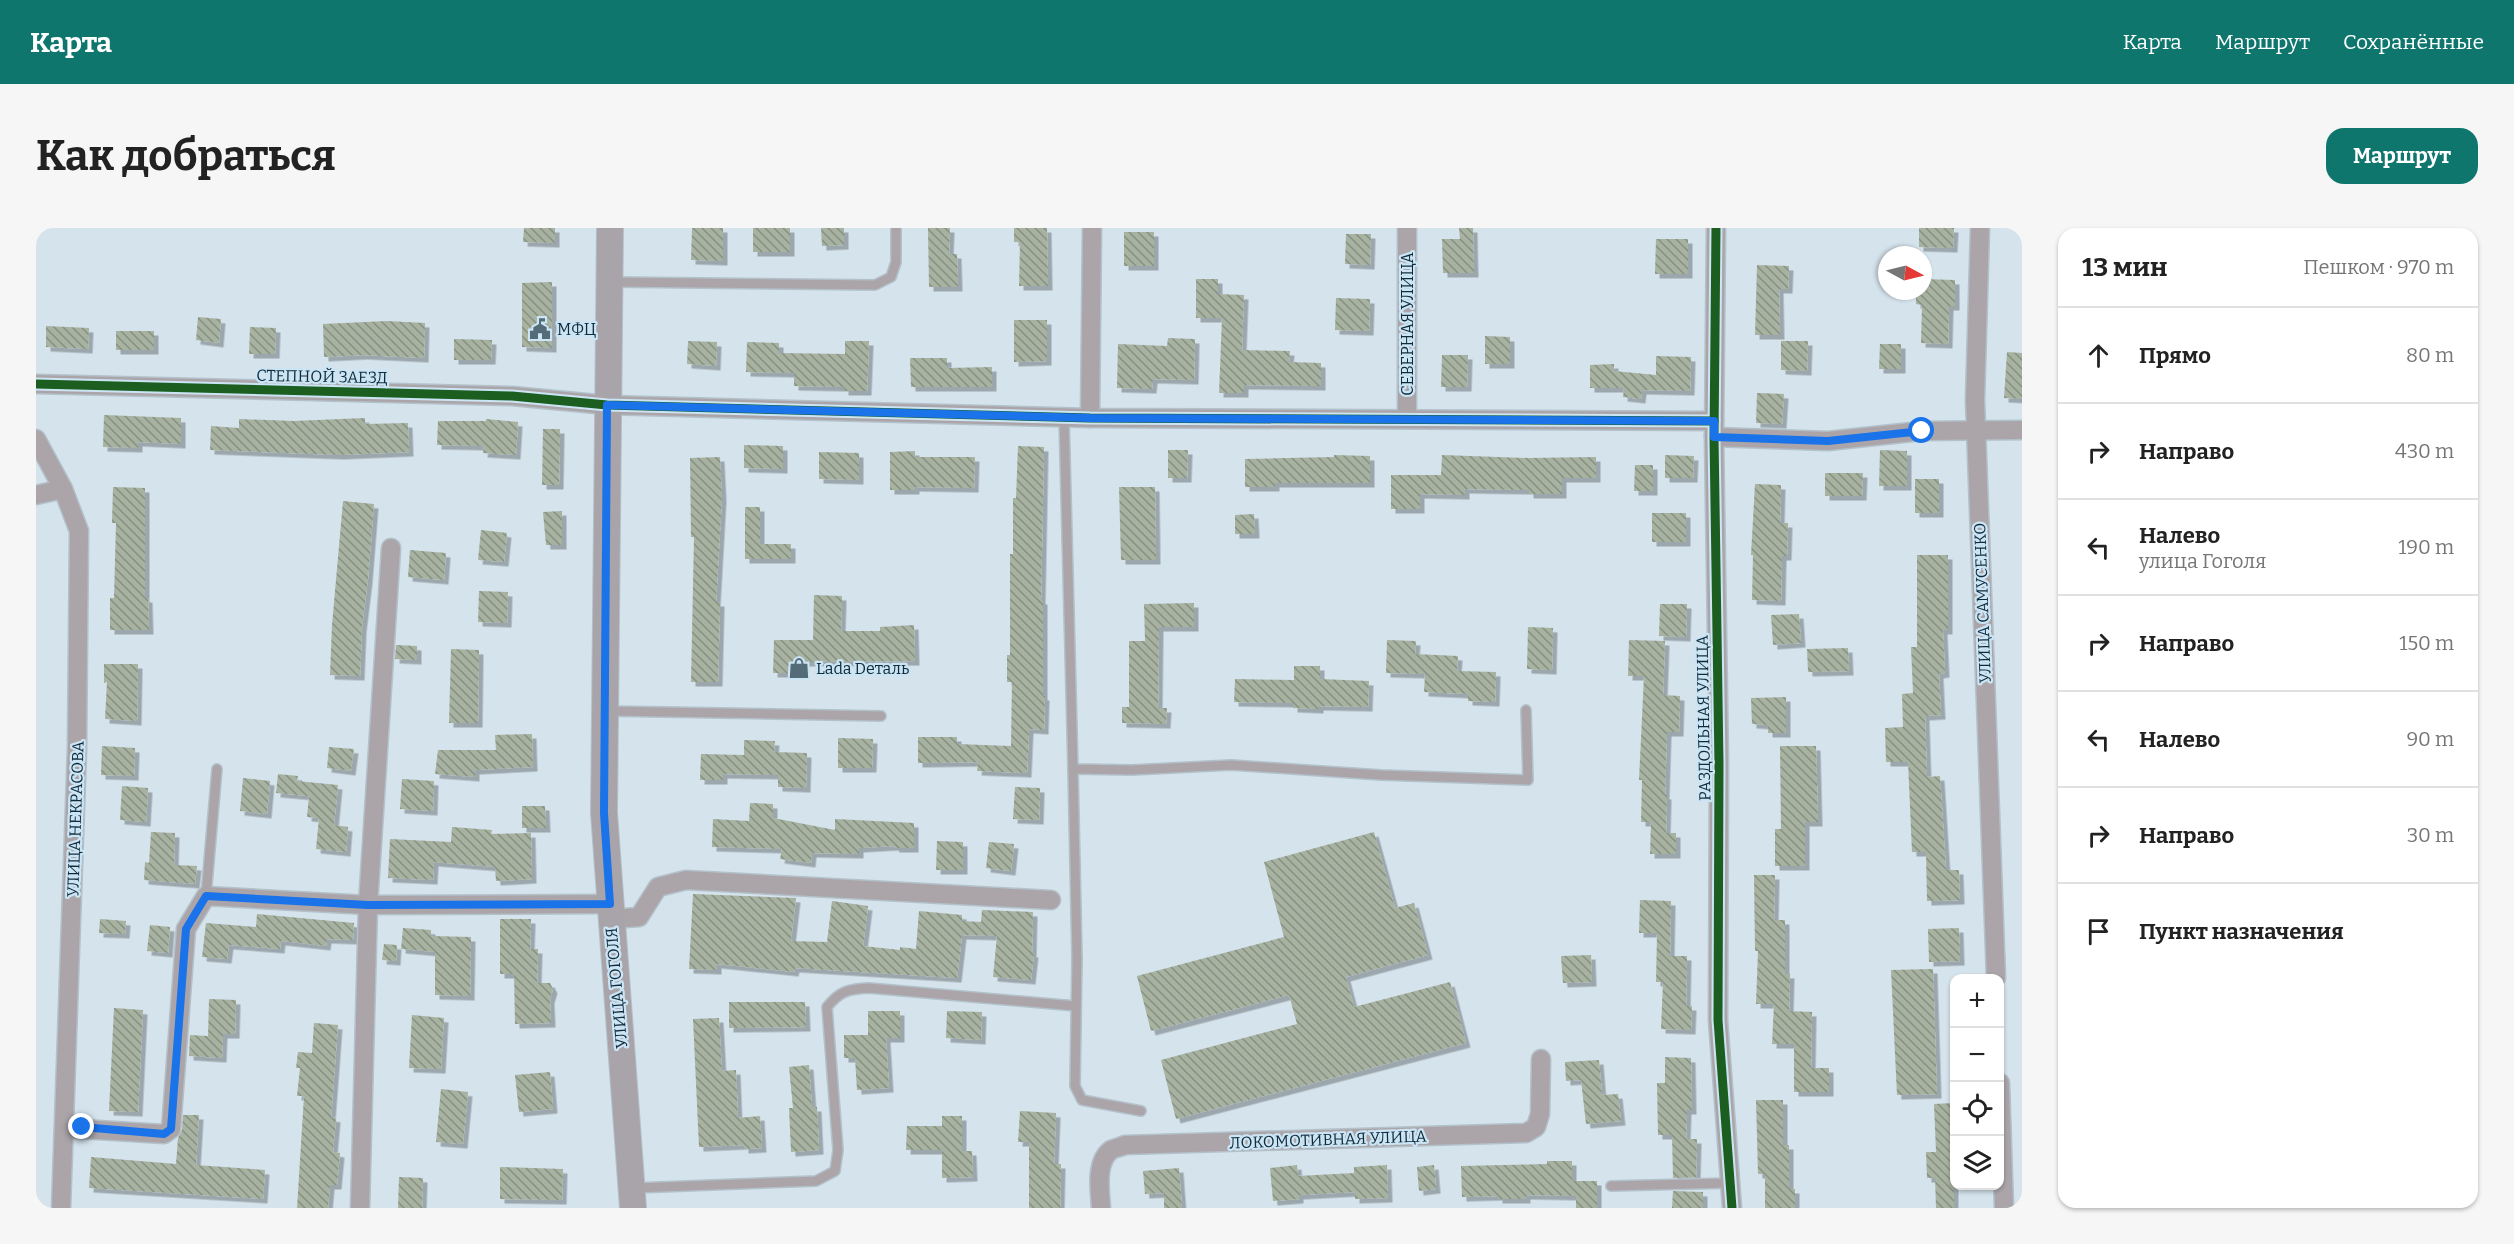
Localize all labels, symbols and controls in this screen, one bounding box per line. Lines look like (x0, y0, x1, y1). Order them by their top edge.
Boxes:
text: Карта (30, 26, 112, 59)
text: Карта (2123, 29, 2182, 55)
text: Маршрут (2215, 29, 2310, 55)
text: Сохранённые (2343, 29, 2484, 55)
button: Маршрут (2326, 128, 2478, 184)
text: Как добраться (36, 131, 336, 181)
north arrow (1878, 246, 1932, 300)
street label: СЕВЕРНАЯ УЛИЦА (1398, 252, 1417, 396)
text: 13 мин (2082, 252, 2167, 283)
text: Пешком · 970 m (2303, 255, 2454, 279)
public building icon: МФЦ (528, 317, 552, 341)
place label: МФЦ (557, 320, 596, 339)
icon: ahead (2082, 339, 2115, 372)
text: Прямо (2139, 342, 2211, 369)
text: 80 m (2406, 343, 2454, 367)
street label: СТЕПНОЙ ЗАЕЗД (256, 365, 388, 387)
route start (1908, 417, 1934, 443)
icon: right (2082, 435, 2115, 468)
text: Направо (2139, 438, 2234, 465)
text: 430 m (2395, 439, 2454, 463)
text: Налево (2139, 522, 2220, 549)
street label: УЛИЦА САМУСЕНКО (1970, 523, 1995, 683)
icon: left (2082, 531, 2115, 564)
text: 190 m (2398, 535, 2454, 559)
text: улица Гоголя (2139, 549, 2266, 573)
icon: right (2082, 627, 2115, 660)
text: Направо (2139, 630, 2234, 657)
text: 150 m (2399, 631, 2454, 655)
street label: РАЗДОЛЬНАЯ УЛИЦА (1693, 634, 1714, 801)
shop icon: Lada Dеталь (787, 656, 811, 680)
place label: Lada Dеталь (816, 659, 909, 678)
icon: left (2082, 723, 2115, 756)
text: Налево (2139, 726, 2220, 753)
text: 90 m (2406, 727, 2454, 751)
street label: УЛИЦА НЕКРАСОВА (63, 740, 88, 897)
icon: right (2082, 819, 2115, 852)
text: Направо (2139, 822, 2234, 849)
text: 30 m (2407, 823, 2454, 847)
icon: arrive (2082, 915, 2115, 948)
text: Пункт назначения (2139, 918, 2344, 945)
street label: УЛИЦА ГОГОЛЯ (602, 927, 631, 1049)
map controls (1950, 974, 2004, 1190)
button: + (1950, 974, 2004, 1028)
button: − (1950, 1028, 2004, 1082)
button: locate (1950, 1082, 2004, 1136)
route end (68, 1113, 94, 1139)
street label: ЛОКОМОТИВНАЯ УЛИЦА (1229, 1127, 1428, 1152)
button: layers (1950, 1136, 2004, 1190)

